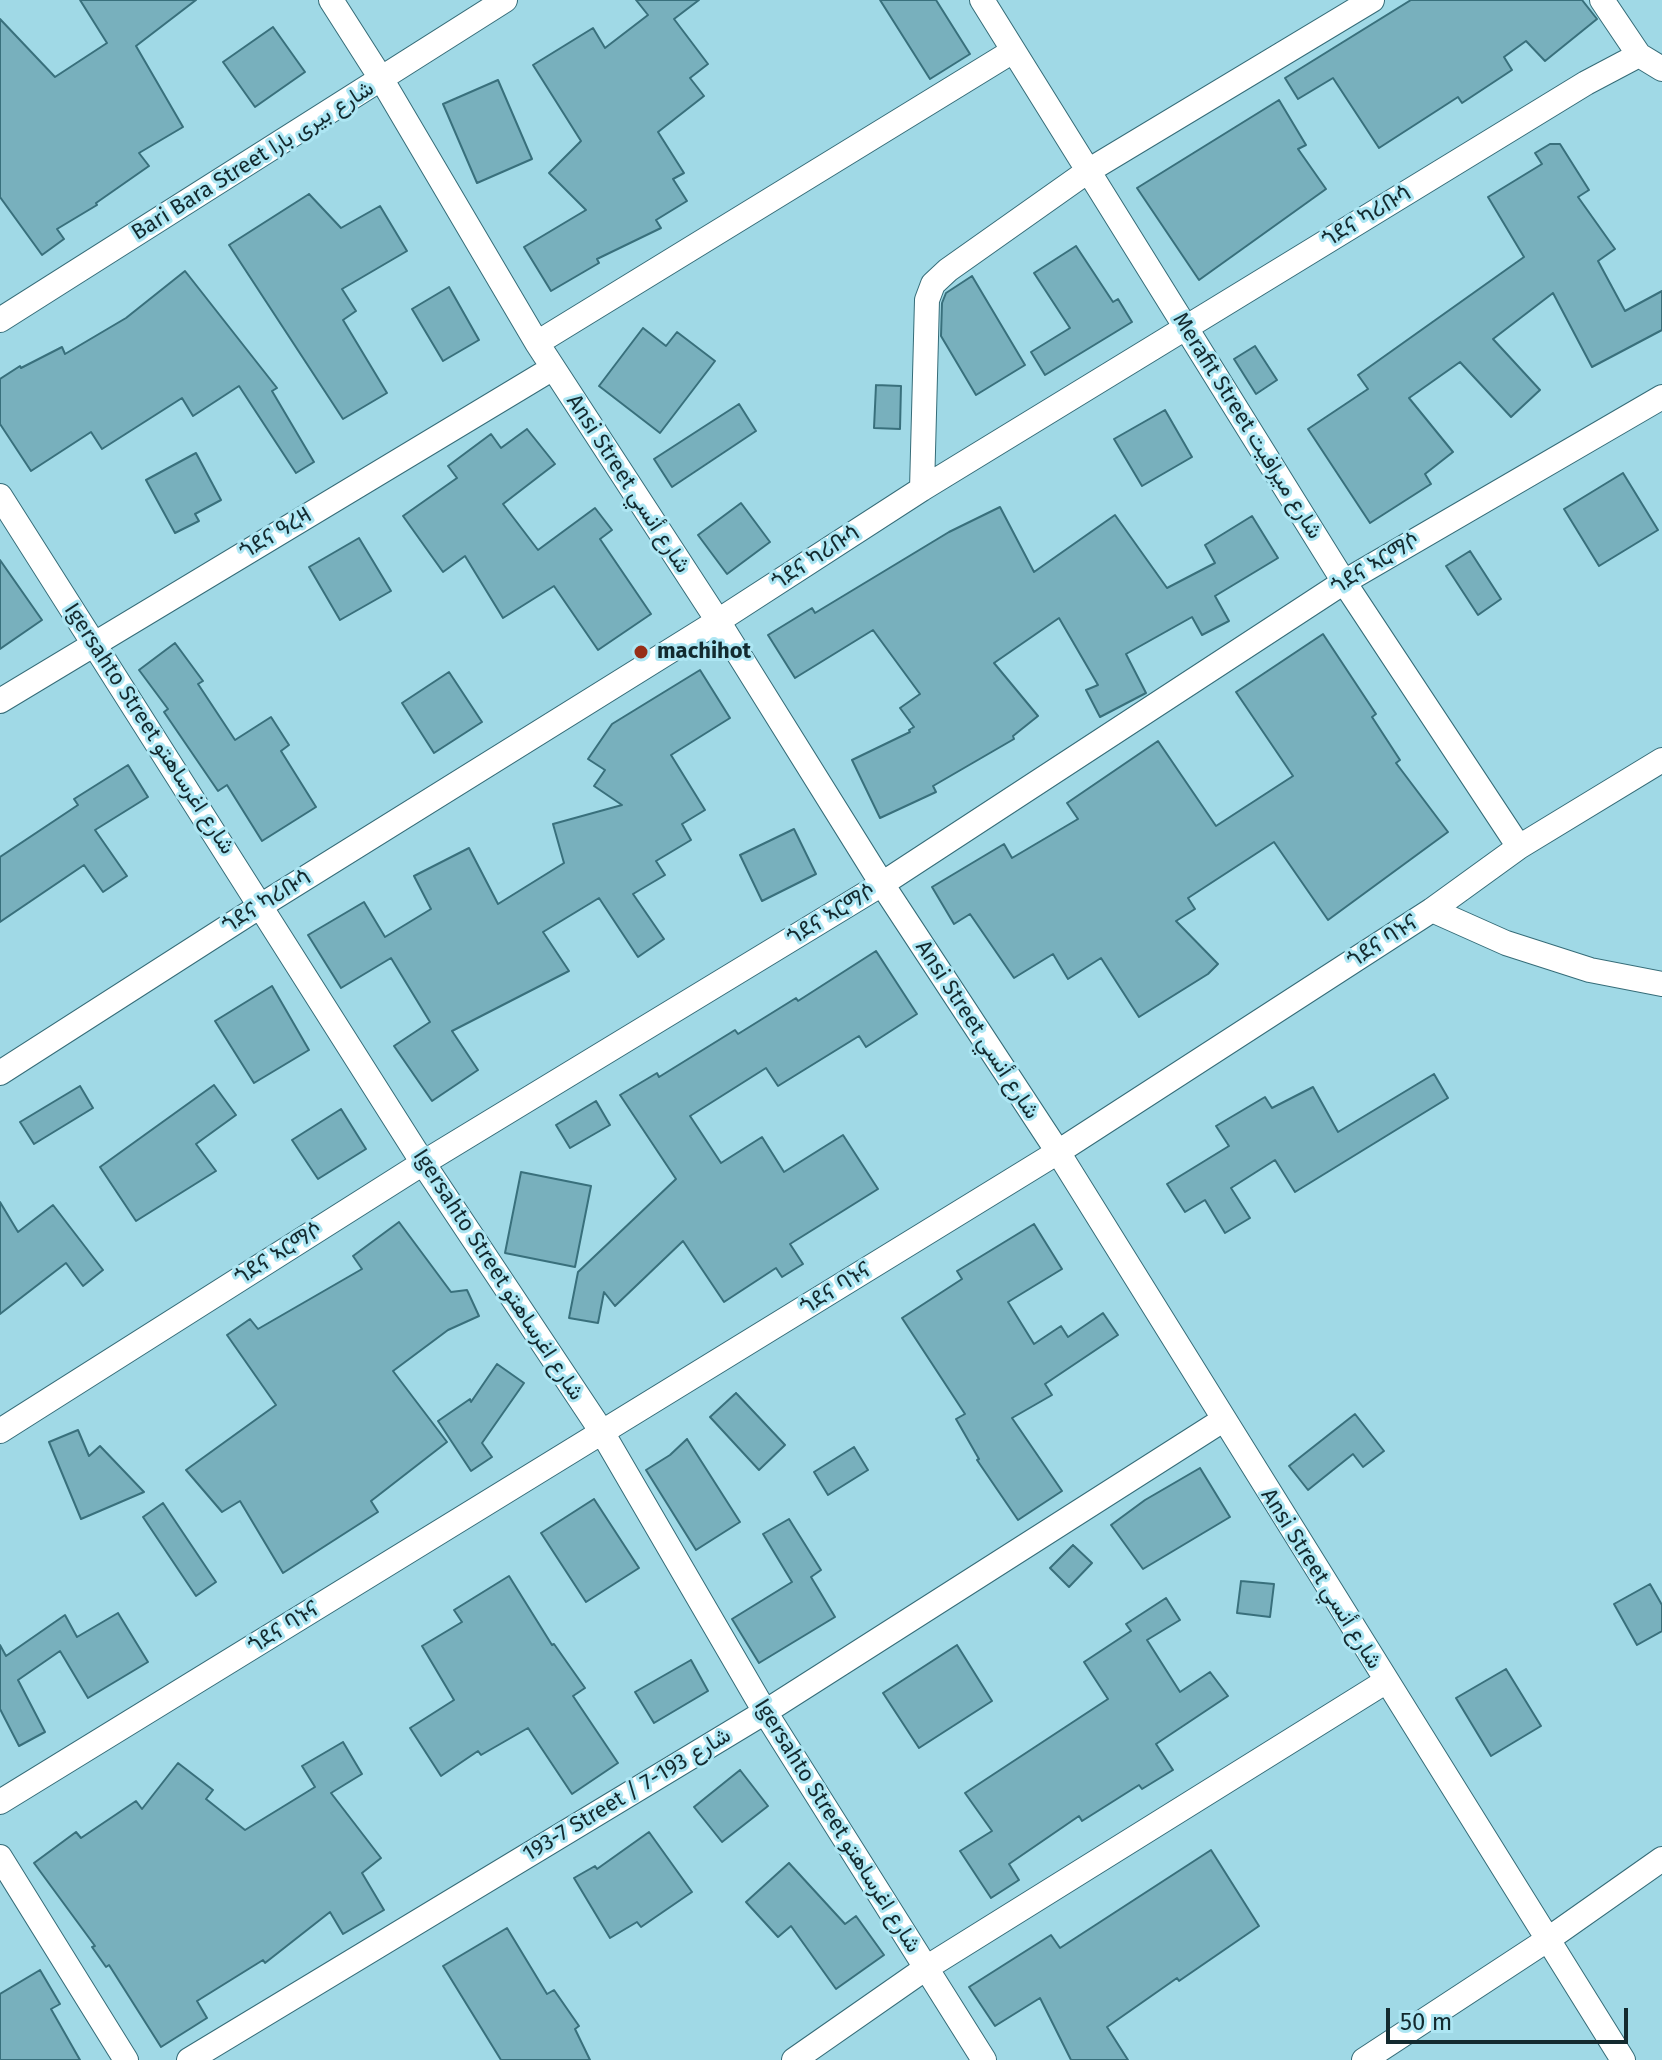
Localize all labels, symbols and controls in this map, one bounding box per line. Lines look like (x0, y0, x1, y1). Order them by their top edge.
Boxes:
street label: Bari Bara Street شارع بيرى بارا (127, 75, 379, 247)
street label: ጎደና ካሪቡሳ (1318, 180, 1416, 254)
street label: Merafit Street شارع ميرافيت (1166, 308, 1328, 544)
street label: Ansi Street شارع أنسي (560, 390, 696, 578)
street label: ጎደና ዓረዛ (235, 502, 317, 566)
street label: ጎደና ካሪቡሳ (767, 520, 865, 596)
street label: ጎደና ኣርማሶ (1327, 527, 1425, 601)
street label: Igersahto Street شارع اغرساهتو (58, 599, 240, 859)
place label: machihot (657, 639, 751, 665)
marker: machihot (632, 643, 650, 661)
street label: ጎደና ካሪቡሳ (218, 864, 316, 940)
street label: ጎደና ኣርማሶ (783, 878, 881, 952)
street label: ጎደና ባኑና (1343, 910, 1423, 974)
street label: Ansi Street شارع أنسي (909, 936, 1045, 1124)
street label: Igersahto Street شارع اغرساهتو (407, 1145, 589, 1405)
street label: ጎደና ኣርማሶ (230, 1217, 328, 1291)
street label: ጎደና ባኑና (796, 1257, 876, 1321)
street label: Ansi Street شارع أنسي (1255, 1484, 1387, 1674)
street label: ጎደና ባኑና (244, 1596, 324, 1660)
street label: Igersahto Street شارع اغرساهتو (748, 1694, 926, 1958)
street label: 193-7 Street / شارع 193-7 (518, 1722, 736, 1868)
scale bar (1390, 1992, 1632, 2042)
text: 50 m (1400, 2008, 1452, 2036)

